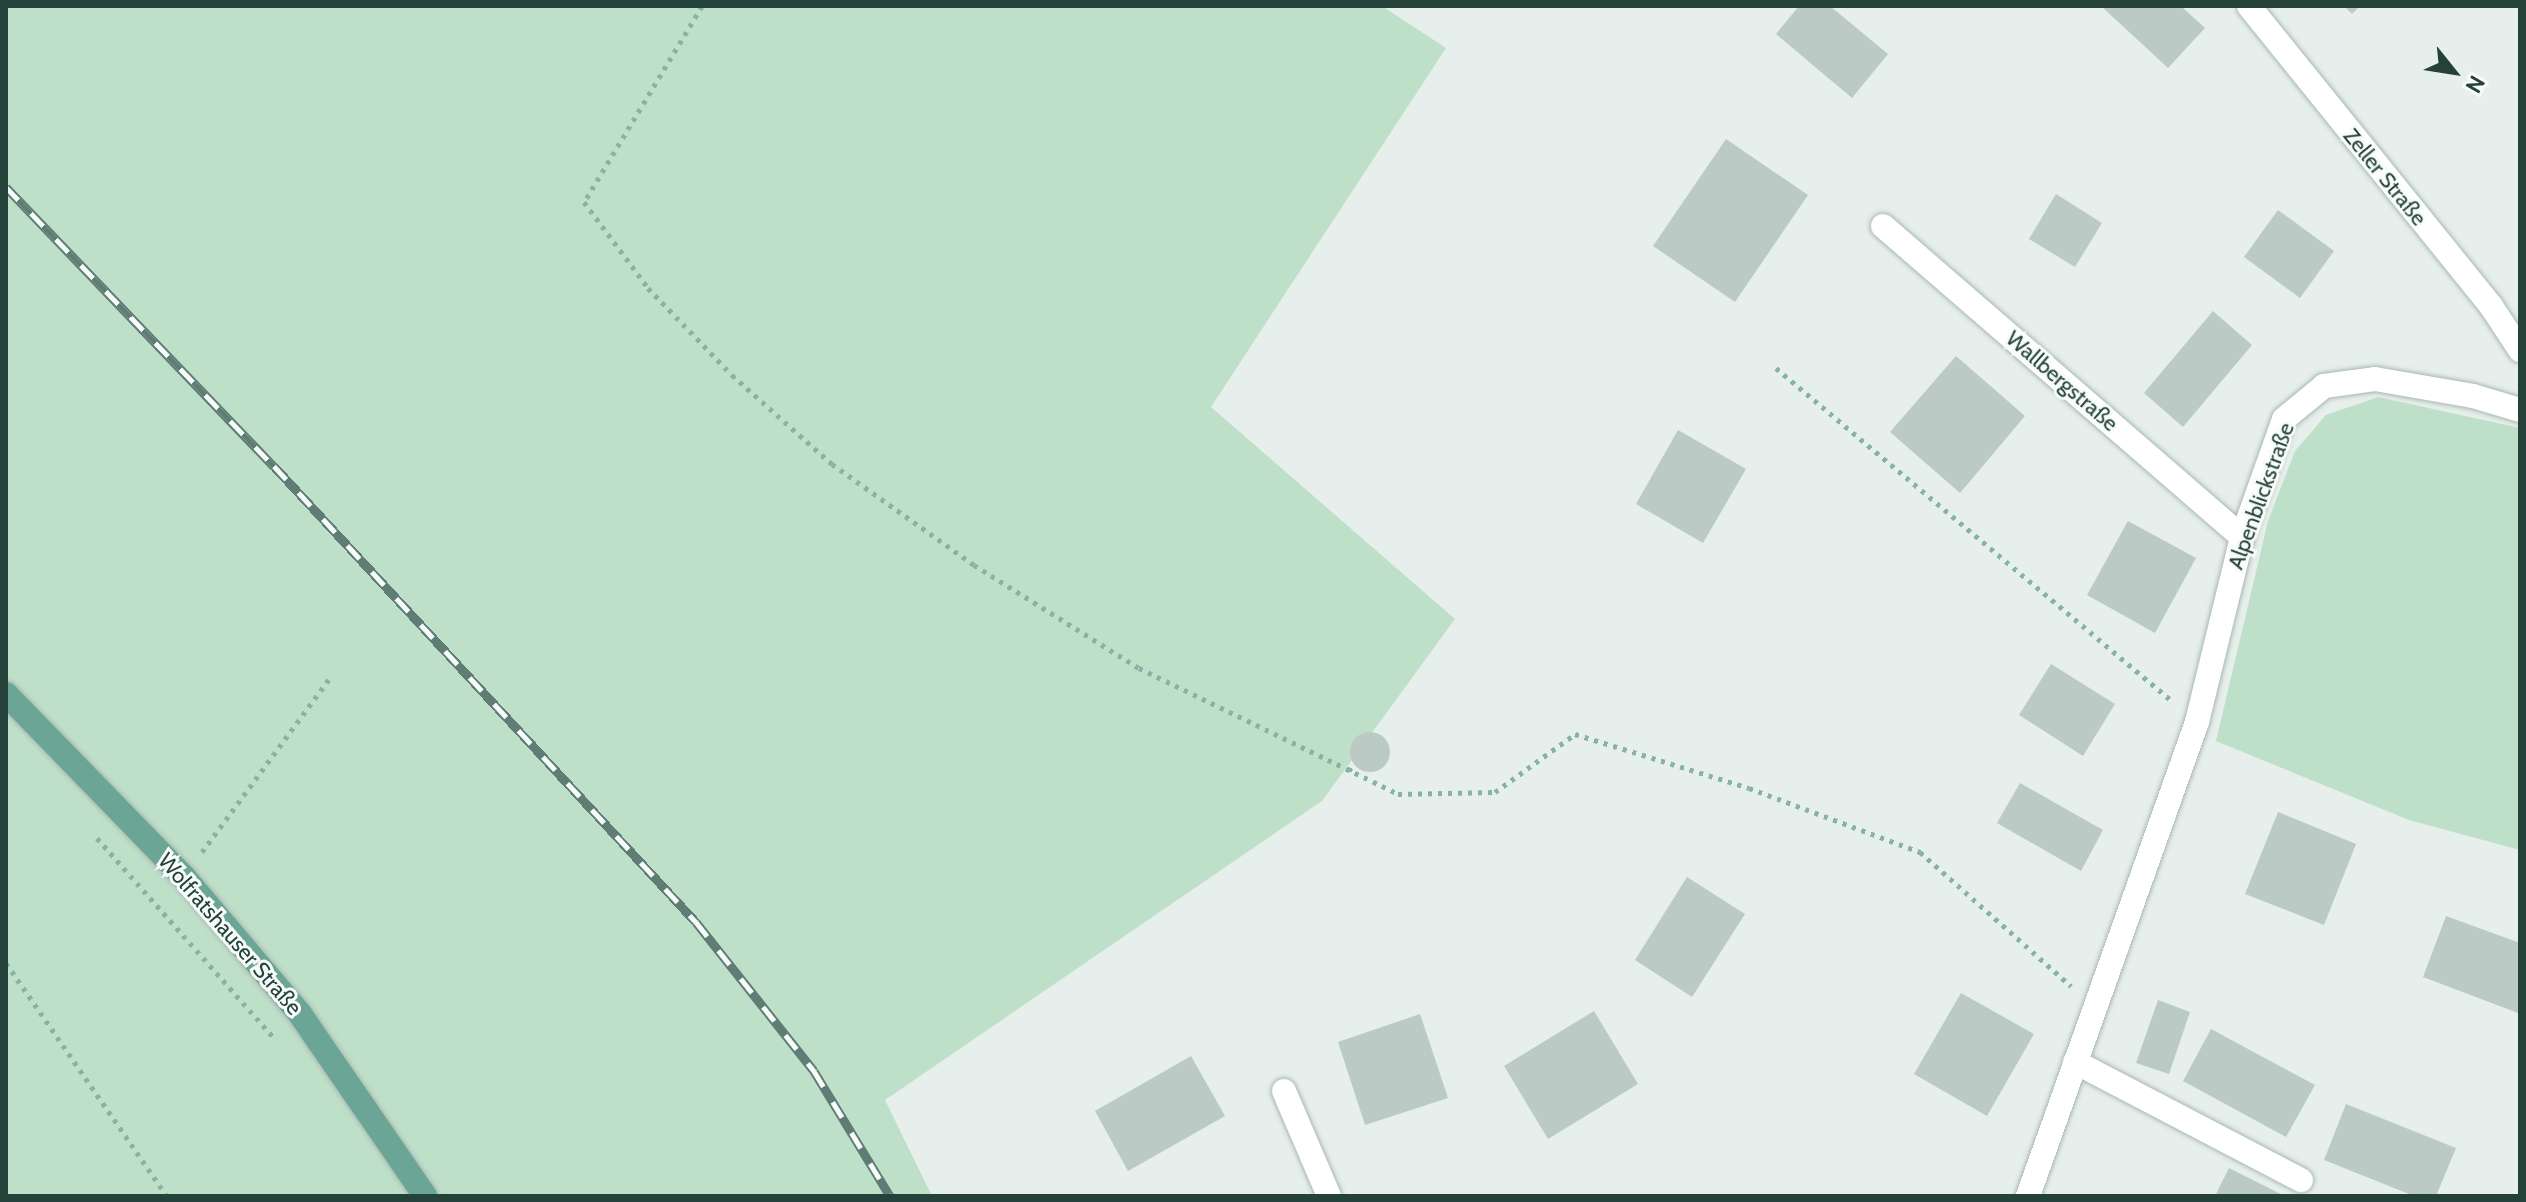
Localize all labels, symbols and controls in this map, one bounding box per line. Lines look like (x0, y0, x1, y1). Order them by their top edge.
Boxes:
north arrow (2414, 32, 2494, 112)
text: N (2460, 71, 2491, 98)
street label: Zeller Straße (2338, 123, 2432, 231)
street label: Wallbergstraße (2001, 325, 2123, 437)
street label: Alpenblickstraße (2222, 419, 2300, 573)
street label: Wolfratshauser Straße (153, 848, 307, 1020)

